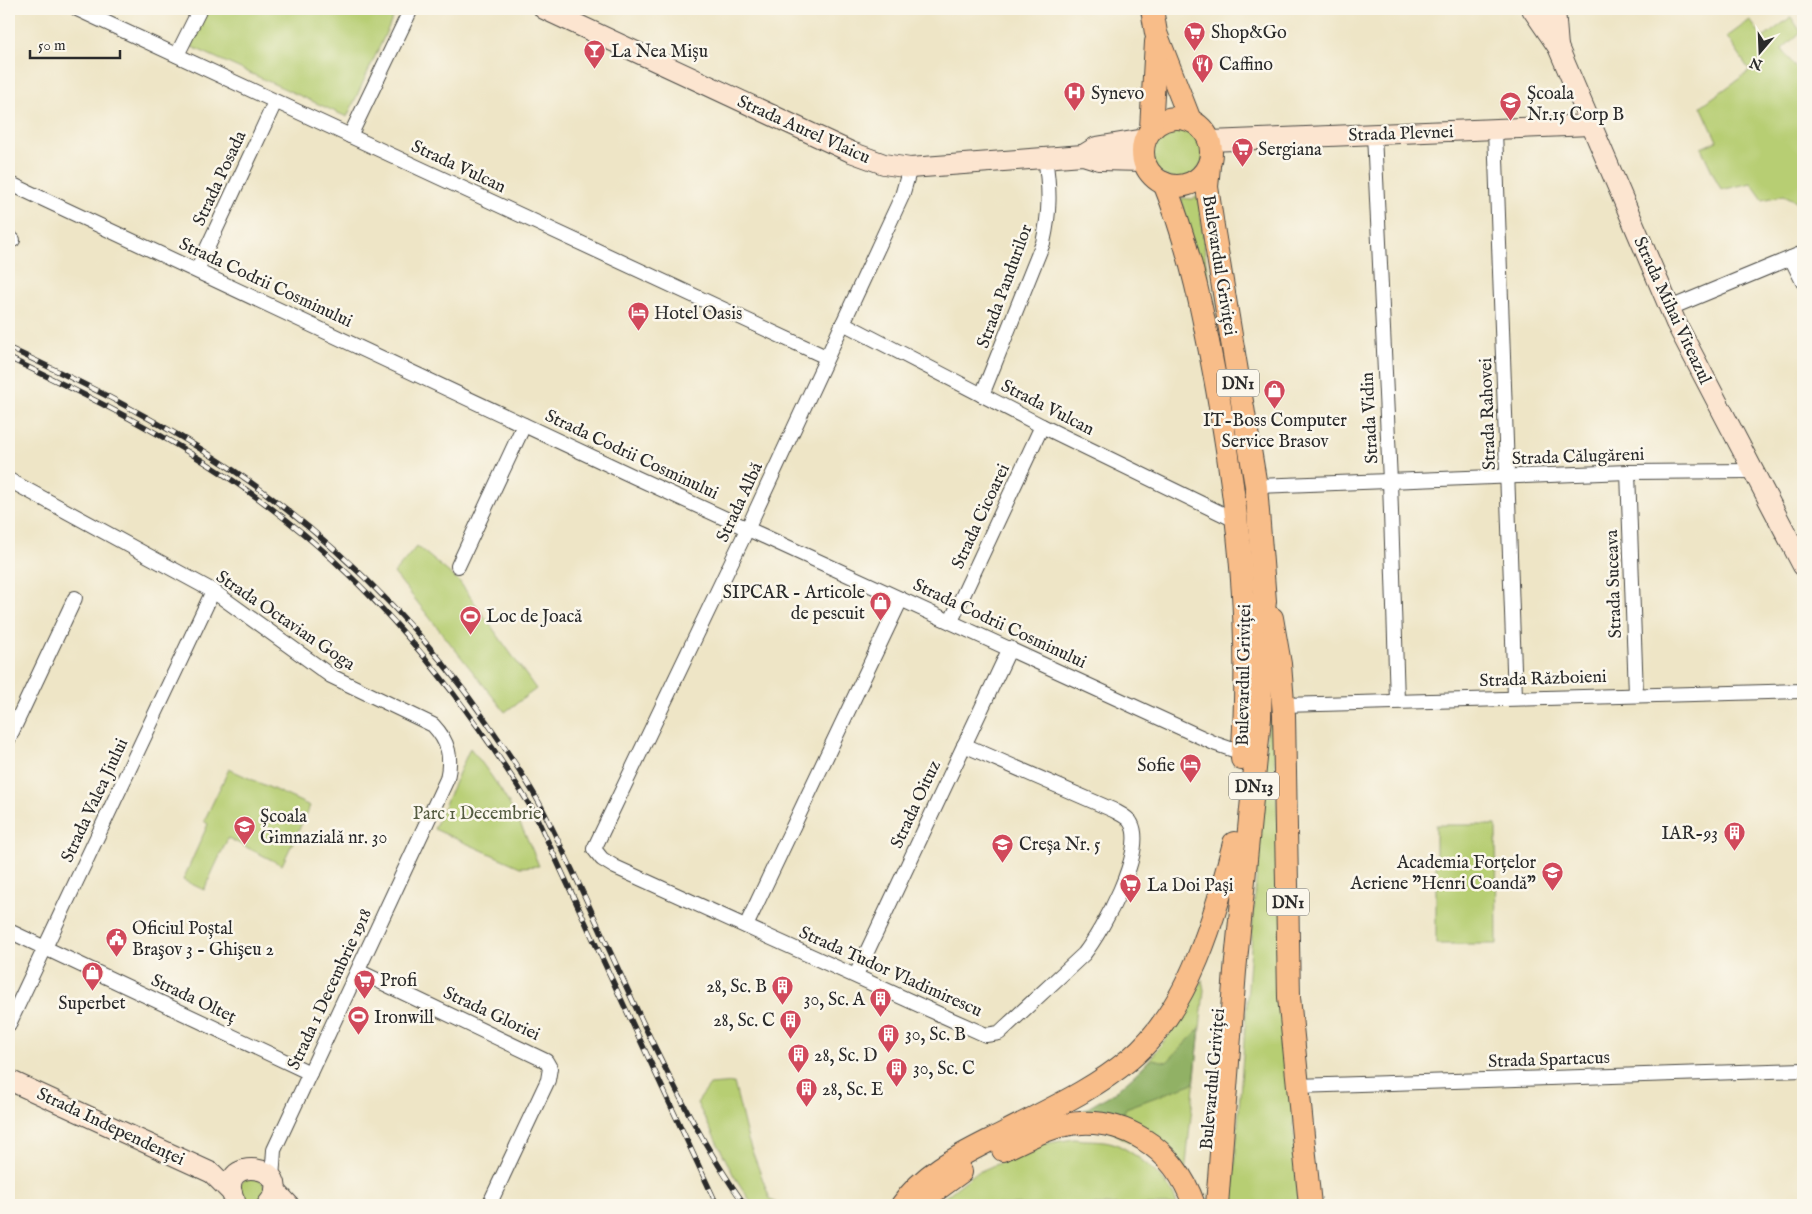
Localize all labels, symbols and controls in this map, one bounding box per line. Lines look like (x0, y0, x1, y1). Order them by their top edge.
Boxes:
supermarket icon: Shop&Go (1183, 20, 1207, 51)
place label: Shop&Go (1211, 22, 1287, 45)
scale bar (30, 28, 120, 60)
north arrow (1734, 28, 1784, 78)
text: 50 m (38, 36, 66, 55)
bar icon: La Nea Mișu (583, 39, 607, 70)
place label: La Nea Mișu (611, 41, 708, 64)
restaurant icon: Caffino (1191, 52, 1215, 83)
text: N (1747, 53, 1766, 74)
place label: Caffino (1219, 54, 1273, 77)
hospital icon: Synevo (1063, 81, 1087, 112)
place label: Synevo (1091, 83, 1145, 106)
place label: Școala Nr.15 Corp B (1527, 83, 1624, 127)
street label: Strada Aurel Vlaicu (733, 91, 873, 170)
school or university icon: Școala Nr.15 Corp B (1499, 91, 1523, 122)
street label: Strada Plevnei (1348, 121, 1454, 148)
street label: Strada Posada (188, 127, 253, 230)
street label: Strada Vulcan (407, 135, 510, 199)
supermarket icon: Sergiana (1230, 137, 1254, 168)
place label: Sergiana (1258, 139, 1322, 162)
street label: Bulevardul Griviței (1196, 193, 1241, 337)
street label: Strada Pandurilor (972, 221, 1039, 352)
street label: Strada Codrii Cosminului (175, 233, 356, 334)
street label: Strada Mihai Viteazul (1627, 233, 1716, 388)
hotel icon: Hotel Oasis (626, 301, 650, 332)
place label: Hotel Oasis (654, 303, 742, 326)
street label: Strada Rahovei (1475, 357, 1502, 471)
road number: DN1 (1217, 369, 1259, 396)
street label: Strada Vidin (1357, 371, 1384, 464)
street label: Strada Vulcan (997, 375, 1098, 442)
shop icon: IT-Boss Computer Service Brasov (1263, 378, 1287, 409)
street label: Strada Codrii Cosminului (541, 405, 722, 506)
place label: IT-Boss Computer Service Brasov (1203, 410, 1347, 454)
street label: Strada Călugăreni (1511, 444, 1645, 471)
street label: Strada Albă (712, 459, 769, 546)
street label: Strada Cicoarei (947, 460, 1016, 573)
street label: Strada Suceava (1601, 529, 1628, 639)
street label: Strada Octavian Goga (211, 566, 359, 677)
street label: Strada Codrii Cosminului (909, 574, 1090, 675)
place label: SIPCAR - Articole de pescuit (723, 582, 865, 626)
shop icon: SIPCAR - Articole de pescuit (869, 590, 893, 621)
sports icon: Loc de Joacă (458, 604, 482, 635)
street label: Bulevardul Griviței (1232, 604, 1257, 746)
place label: Loc de Joacă (486, 606, 582, 629)
street label: Strada Războieni (1479, 666, 1607, 693)
street label: Strada Valea Jiului (57, 735, 134, 866)
hotel icon: Sofie (1179, 753, 1203, 784)
place label: Sofie (1137, 755, 1175, 778)
street label: Strada Oituz (886, 757, 947, 852)
road number: DN13 (1229, 772, 1279, 799)
park label: Parc 1 Decembrie (413, 803, 541, 826)
place label: Școala Gimnazială nr. 30 (260, 806, 387, 850)
school or university icon: Școala Gimnazială nr. 30 (232, 814, 256, 845)
building icon: IAR-93 (1722, 821, 1746, 852)
place label: IAR-93 (1662, 823, 1718, 846)
school or university icon: Creșa Nr. 5 (991, 832, 1015, 863)
place label: Creșa Nr. 5 (1019, 834, 1101, 857)
place label: Academia Forțelor Aeriene "Henri Coandă" (1349, 852, 1536, 896)
school or university icon: Academia Forțelor Aeriene "Henri Coandă" (1540, 860, 1564, 891)
supermarket icon: La Doi Pași (1119, 873, 1143, 904)
place label: La Doi Pași (1147, 875, 1234, 898)
road number: DN1 (1267, 889, 1309, 916)
street label: Strada 1 Decembrie 1918 (283, 905, 378, 1074)
place label: Oficiul Poștal Braşov 3 - Ghişeu 2 (132, 918, 274, 962)
street label: Strada Tudor Vladimirescu (795, 922, 986, 1023)
public building icon: Oficiul Poștal Braşov 3 - Ghişeu 2 (104, 926, 128, 957)
shop icon: Superbet (80, 961, 104, 992)
supermarket icon: Profi (352, 968, 376, 999)
street label: Strada Olteț (147, 970, 240, 1029)
place label: Profi (380, 970, 417, 993)
building icon: 28, Sc. B (771, 974, 795, 1005)
place label: 28, Sc. B (706, 976, 767, 999)
street label: Strada Gloriei (439, 982, 544, 1047)
building icon: 30, Sc. A (869, 987, 893, 1018)
place label: 30, Sc. A (804, 989, 866, 1012)
place label: Superbet (58, 993, 126, 1016)
sports icon: Ironwill (346, 1005, 370, 1036)
place label: Ironwill (374, 1007, 434, 1030)
street label: Bulevardul Griviței (1196, 1007, 1231, 1151)
building icon: 28, Sc. C (779, 1008, 803, 1039)
place label: 28, Sc. C (713, 1010, 775, 1033)
building icon: 30, Sc. B (877, 1022, 901, 1053)
place label: 30, Sc. B (905, 1024, 966, 1047)
building icon: 28, Sc. D (786, 1043, 810, 1074)
place label: 28, Sc. D (814, 1045, 877, 1068)
street label: Strada Spartacus (1488, 1047, 1610, 1074)
building icon: 30, Sc. C (885, 1056, 909, 1087)
place label: 30, Sc. C (913, 1058, 975, 1081)
building icon: 28, Sc. E (794, 1077, 818, 1108)
place label: 28, Sc. E (822, 1079, 883, 1102)
street label: Strada Independenței (33, 1083, 188, 1172)

